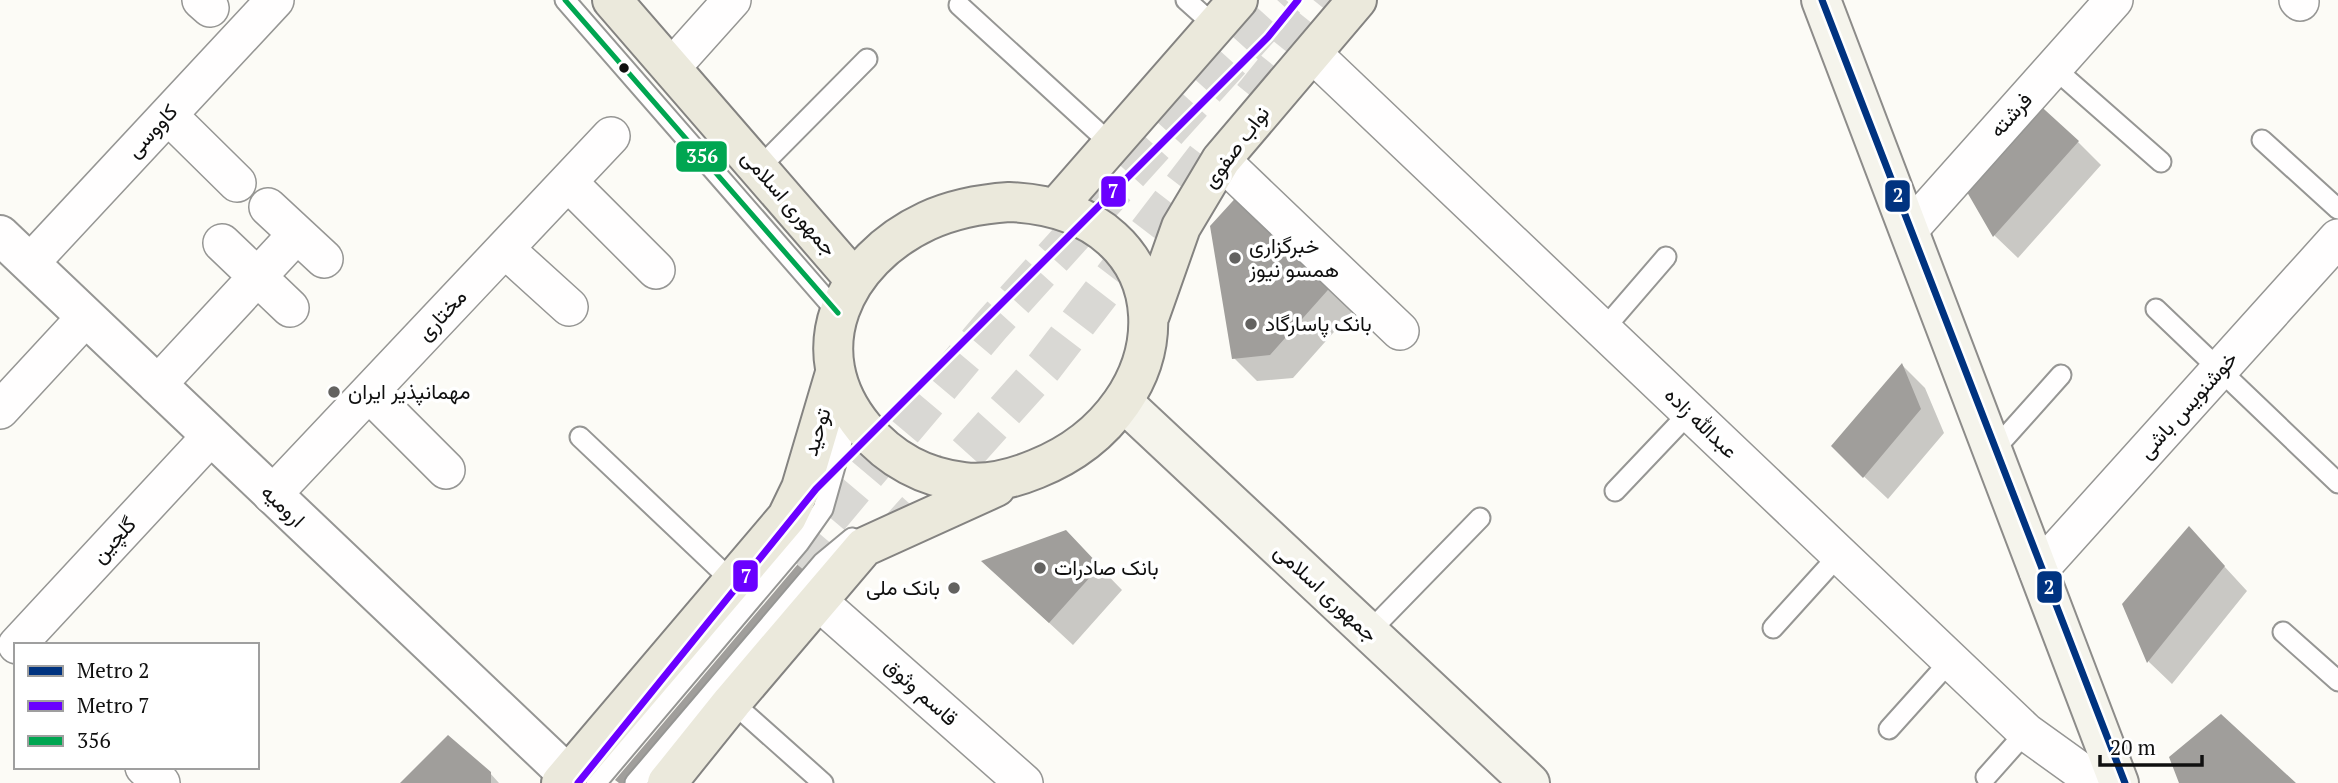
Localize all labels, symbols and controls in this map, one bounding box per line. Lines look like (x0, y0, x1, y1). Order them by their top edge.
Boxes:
unlabelled marker (617, 61, 631, 75)
street label: فرشته (1983, 86, 2038, 143)
street label: کاووسی (119, 97, 183, 163)
street label: نواب صفوی (1195, 100, 1275, 193)
line badge: 356 (675, 140, 728, 173)
text: 356 (686, 143, 718, 168)
street label: جمهوری اسلامی (736, 143, 844, 261)
line badge: 7 (1100, 175, 1127, 208)
text: 7 (1108, 178, 1118, 203)
line badge: 2 (1884, 179, 1911, 213)
text: 2 (1893, 182, 1903, 207)
place label: خبرگزاری همسو نیوز (1248, 231, 1339, 283)
marker: خبرگزاری همسو نیوز (1227, 250, 1243, 266)
street label: مختاری (410, 282, 472, 346)
place label: بانک پاسارگاد (1265, 309, 1372, 338)
marker: بانک پاسارگاد (1243, 316, 1259, 332)
street label: خوشنویس باشی (2131, 344, 2243, 464)
place label: مهمانپذیر ایران (348, 377, 470, 406)
street label: عبدالله زاده (1659, 380, 1744, 464)
marker: مهمانپذیر ایران (326, 384, 342, 400)
street label: توحید (796, 404, 837, 459)
street label: ارومیه (256, 478, 312, 533)
street label: گلچین (85, 510, 143, 569)
street label: جمهوری اسلامی (1269, 537, 1385, 648)
place label: بانک صادرات (1054, 553, 1159, 581)
line badge: 7 (732, 559, 759, 593)
marker: بانک صادرات (1032, 560, 1048, 576)
text: 7 (741, 563, 751, 588)
line badge: 2 (2036, 570, 2063, 604)
place label: بانک ملی (866, 573, 940, 601)
text: 2 (2044, 574, 2054, 599)
marker: بانک ملی (946, 580, 962, 596)
legend (14, 643, 259, 769)
street label: قاسم وثوق (878, 651, 964, 732)
text: Metro 2 (77, 656, 150, 684)
text: Metro 7 (77, 691, 150, 719)
scale bar (2100, 724, 2202, 768)
text: 356 (77, 726, 111, 754)
text: 20 m (2110, 733, 2156, 761)

